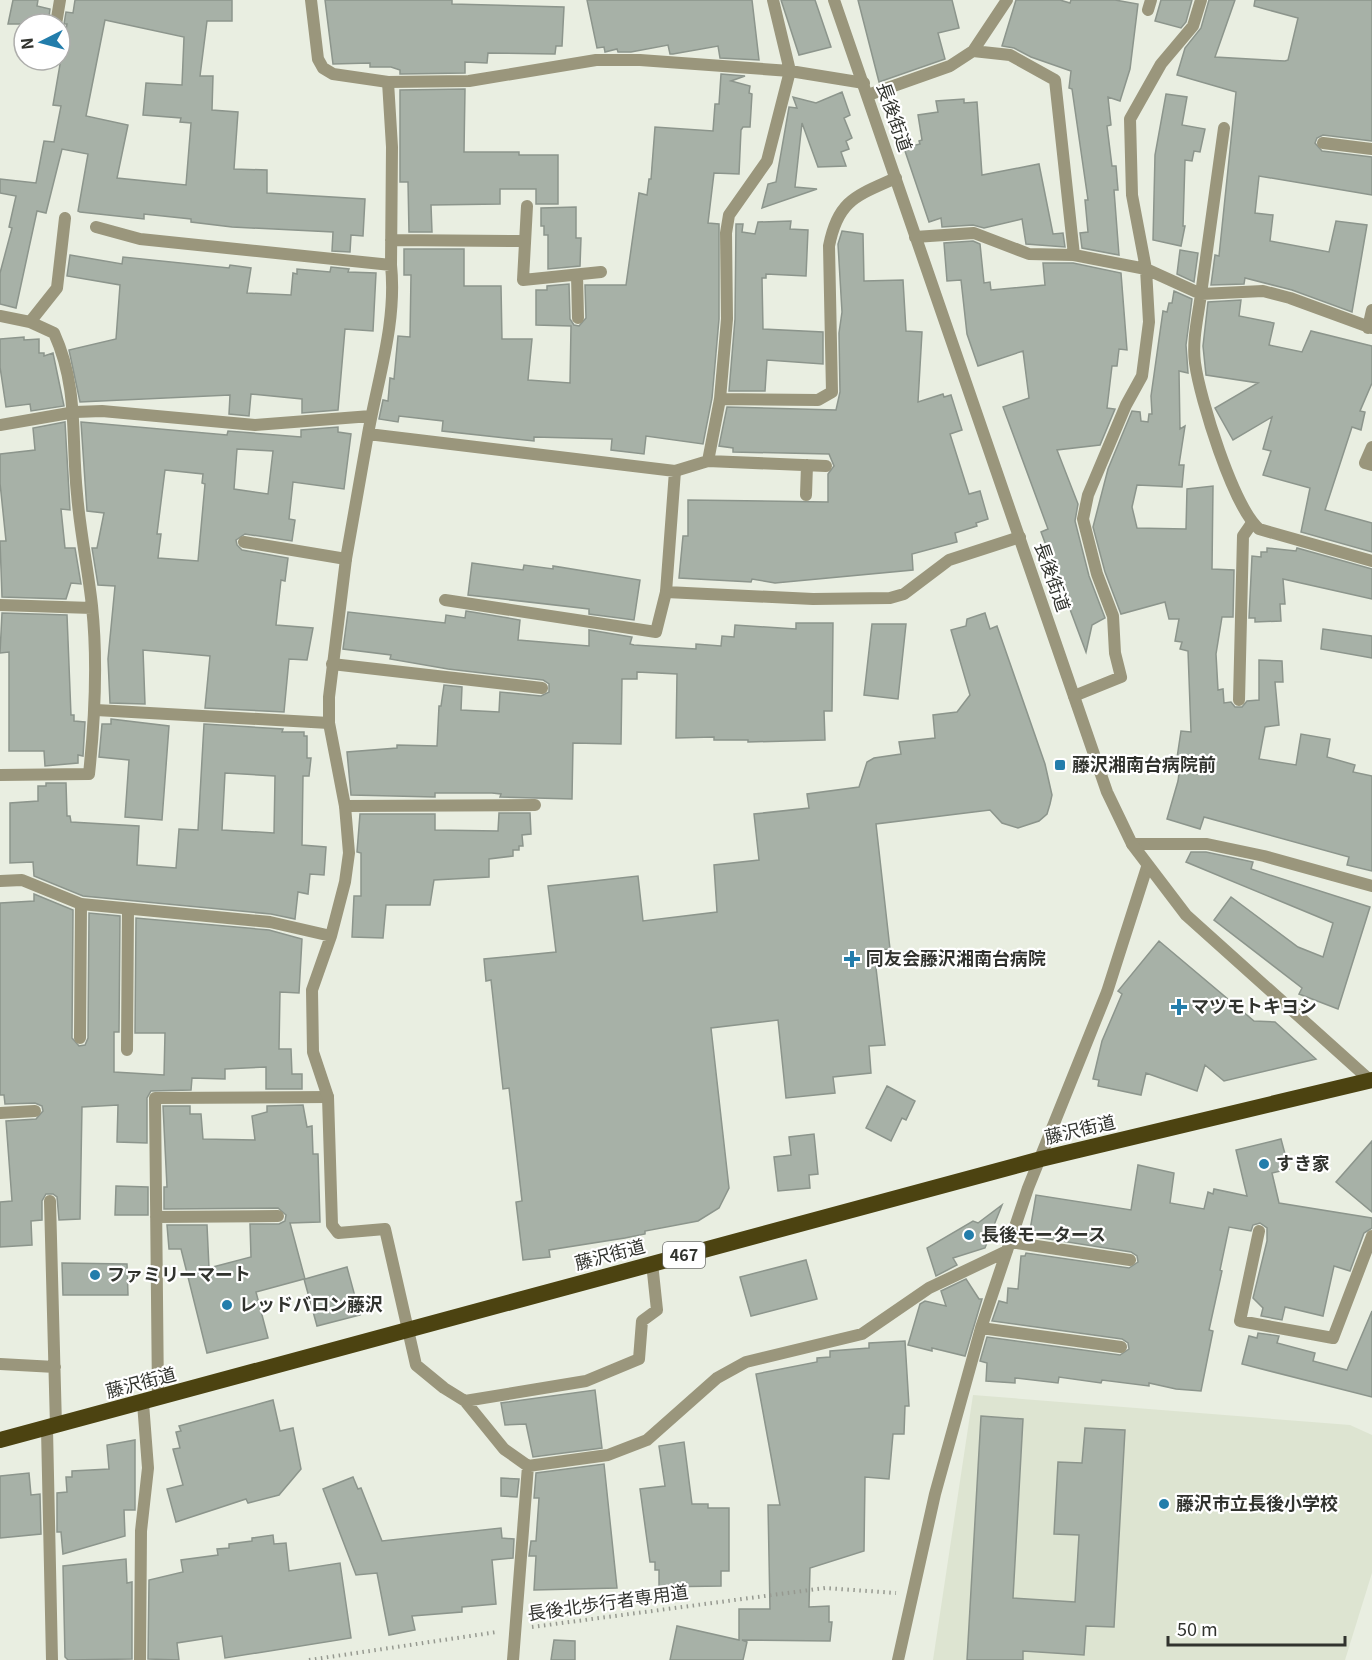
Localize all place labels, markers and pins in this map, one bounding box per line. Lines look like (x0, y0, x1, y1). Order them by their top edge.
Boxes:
place label: 藤沢湘南台病院前 (1072, 750, 1216, 776)
marker: 藤沢湘南台病院前 (1053, 758, 1067, 772)
place label: 同友会藤沢湘南台病院 (866, 944, 1046, 970)
marker: 同友会藤沢湘南台病院 (843, 950, 861, 968)
place label: マツモトキヨシ (1191, 992, 1317, 1018)
marker: マツモトキヨシ (1172, 1000, 1186, 1014)
place label: すき家 (1276, 1149, 1330, 1175)
marker: すき家 (1257, 1157, 1271, 1171)
place label: 長後モータース (981, 1220, 1106, 1246)
marker: 長後モータース (962, 1228, 976, 1242)
place label: ファミリーマート (107, 1260, 251, 1286)
marker: ファミリーマート (88, 1268, 102, 1282)
place label: レッドバロン藤沢 (239, 1290, 383, 1316)
marker: レッドバロン藤沢 (220, 1298, 234, 1312)
place label: 藤沢市立長後小学校 (1176, 1489, 1338, 1515)
marker: 藤沢市立長後小学校 (1157, 1497, 1171, 1511)

